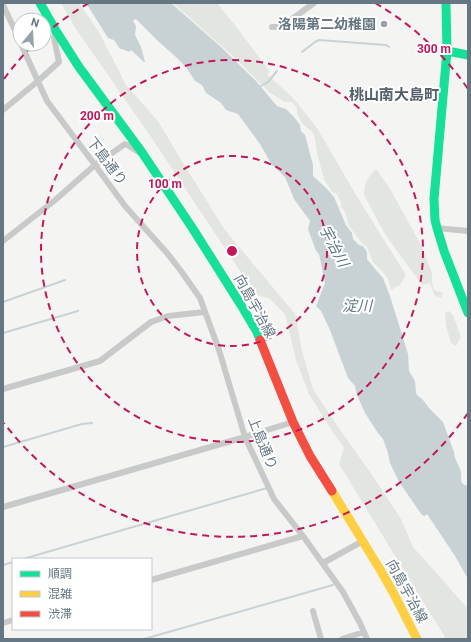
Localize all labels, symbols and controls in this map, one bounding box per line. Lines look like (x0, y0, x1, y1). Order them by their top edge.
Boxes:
north arrow (12, 12, 52, 52)
text: N (29, 16, 41, 30)
place label: 洛陽第二幼稚園 (278, 16, 376, 32)
marker: 洛陽第二幼稚園 (379, 19, 389, 29)
text: 300 m (417, 42, 451, 56)
district label: 桃山南大島町 (349, 86, 439, 104)
text: 200 m (80, 109, 114, 123)
street label: 下島通り (84, 134, 130, 188)
text: 100 m (148, 177, 182, 191)
water label: 宇治川 (315, 222, 353, 272)
centre of rings (225, 244, 239, 258)
street label: 向島宇治線 (231, 272, 279, 340)
water label: 淀川 (342, 297, 374, 315)
street label: 上島通り (245, 414, 281, 472)
street label: 向島宇治線 (383, 557, 431, 625)
legend (12, 558, 152, 630)
text: 順調 (48, 567, 72, 581)
text: 混雑 (48, 587, 72, 601)
text: 渋滞 (48, 607, 72, 621)

